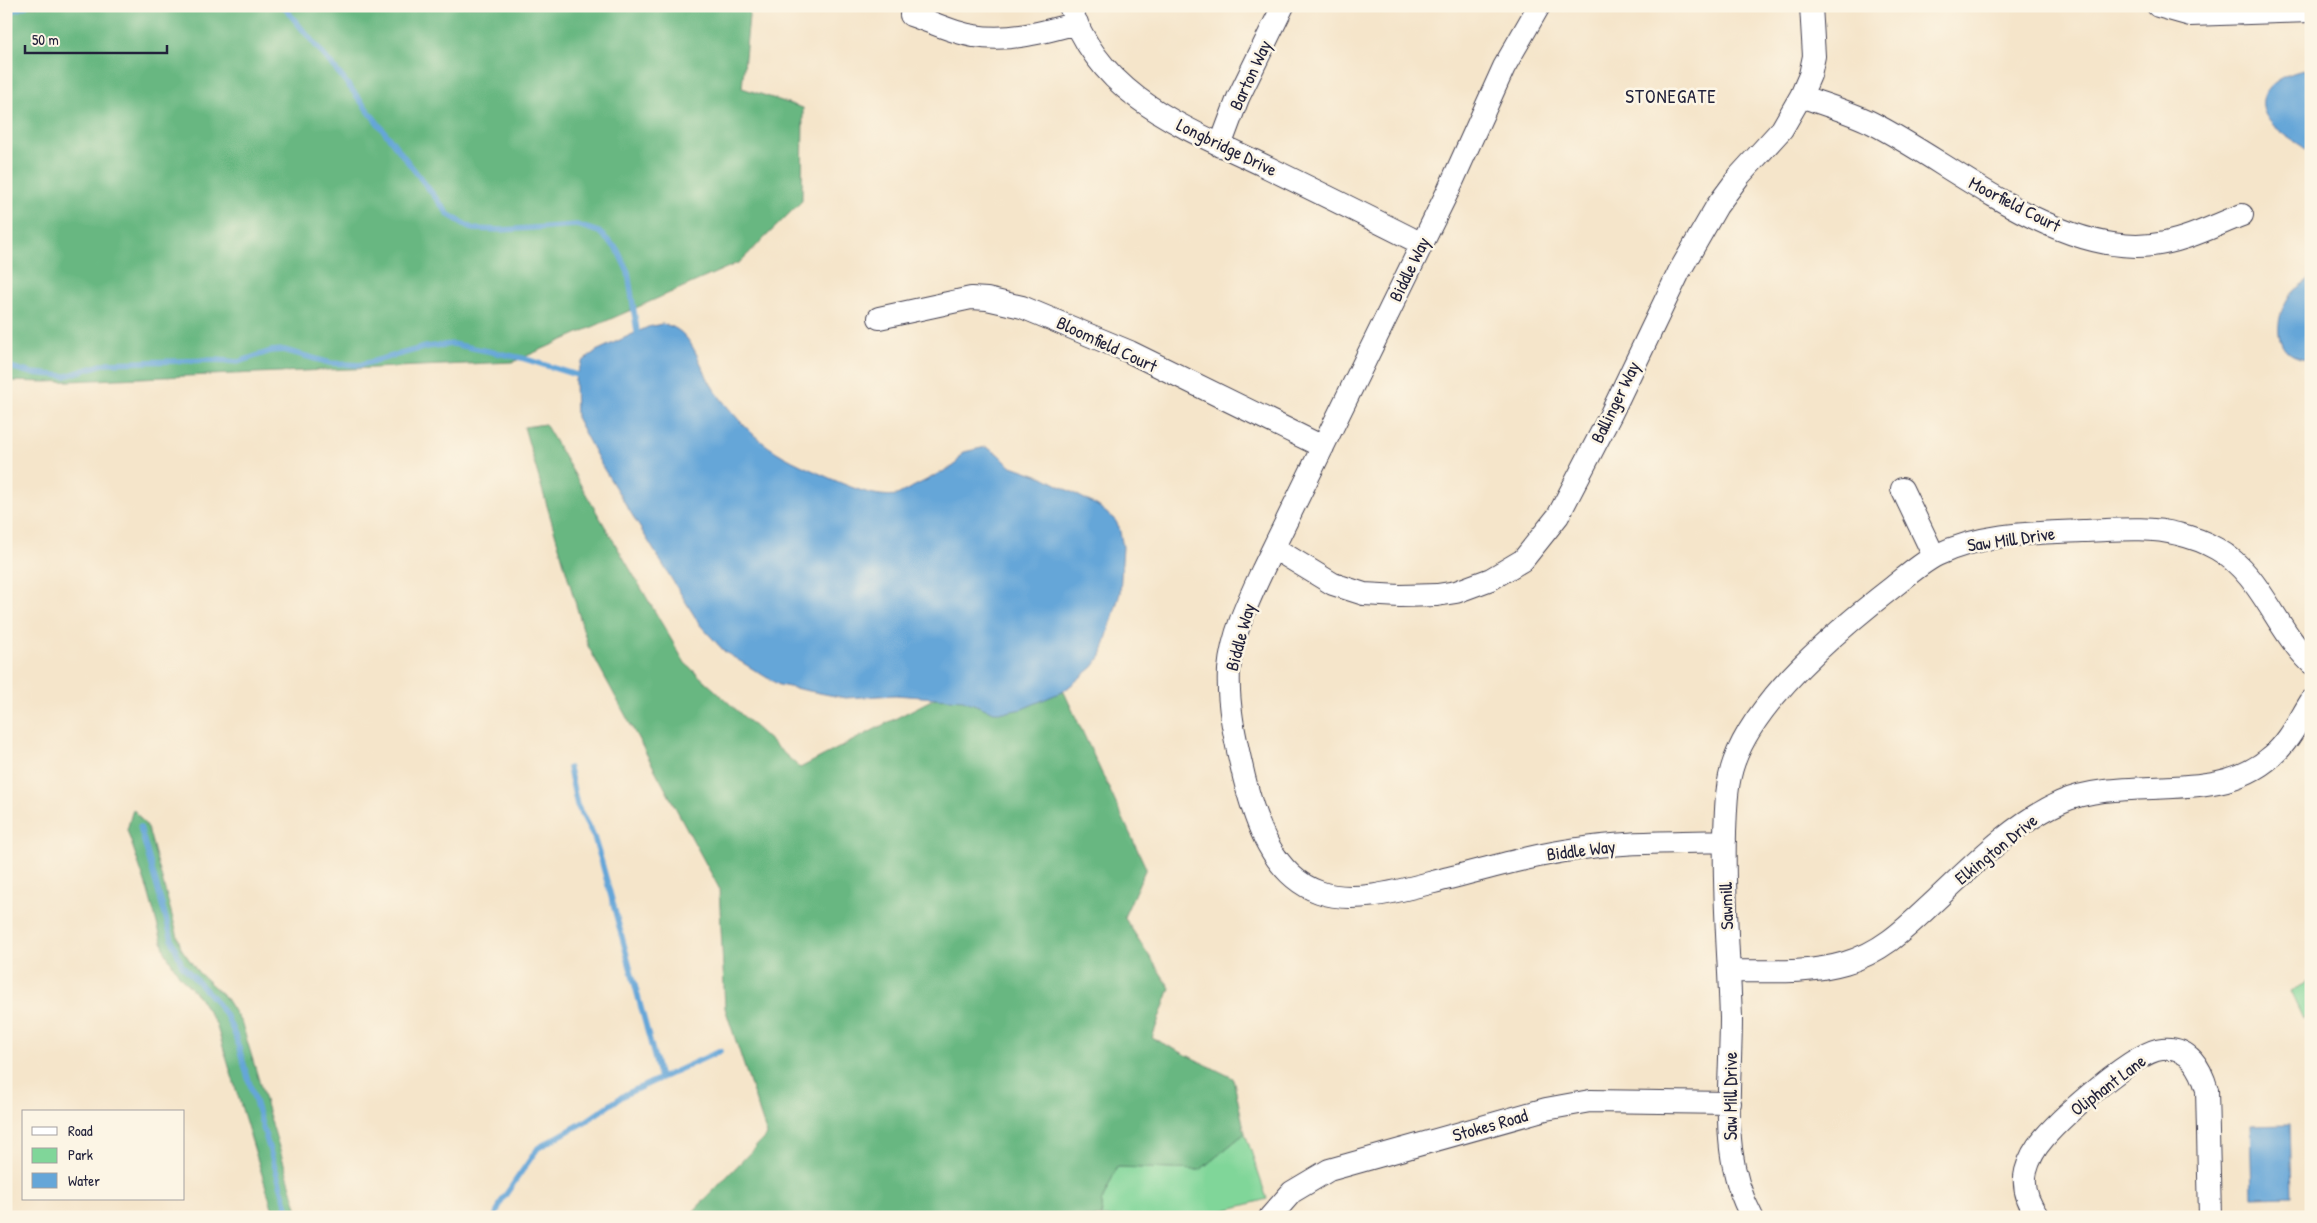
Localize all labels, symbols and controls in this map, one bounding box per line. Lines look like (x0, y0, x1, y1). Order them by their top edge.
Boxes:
scale bar (25, 22, 168, 54)
text: 50 m (32, 29, 59, 50)
street label: Barton Way (1223, 36, 1277, 114)
district label: STONEGATE (1625, 83, 1717, 109)
street label: Longbridge Drive (1173, 112, 1281, 182)
street label: Moorfield Court (1965, 170, 2066, 238)
street label: Biddle Way (1383, 232, 1436, 306)
street label: Bloomfield Court (1053, 310, 1162, 379)
street label: Ballinger Way (1584, 357, 1646, 447)
street label: Saw Mill Drive (1966, 520, 2056, 558)
street label: Biddle Way (1219, 600, 1261, 674)
street label: Elkington Drive (1949, 808, 2043, 890)
street label: Biddle Way (1545, 833, 1617, 867)
street label: Sawmill (1713, 881, 1739, 930)
street label: Oliphant Lane (2065, 1048, 2151, 1122)
street label: Saw Mill Drive (1718, 1052, 1743, 1140)
street label: Stokes Road (1450, 1102, 1530, 1148)
legend (22, 1110, 185, 1200)
text: Road (68, 1120, 93, 1141)
text: Park (68, 1144, 93, 1165)
text: Water (68, 1170, 100, 1191)

